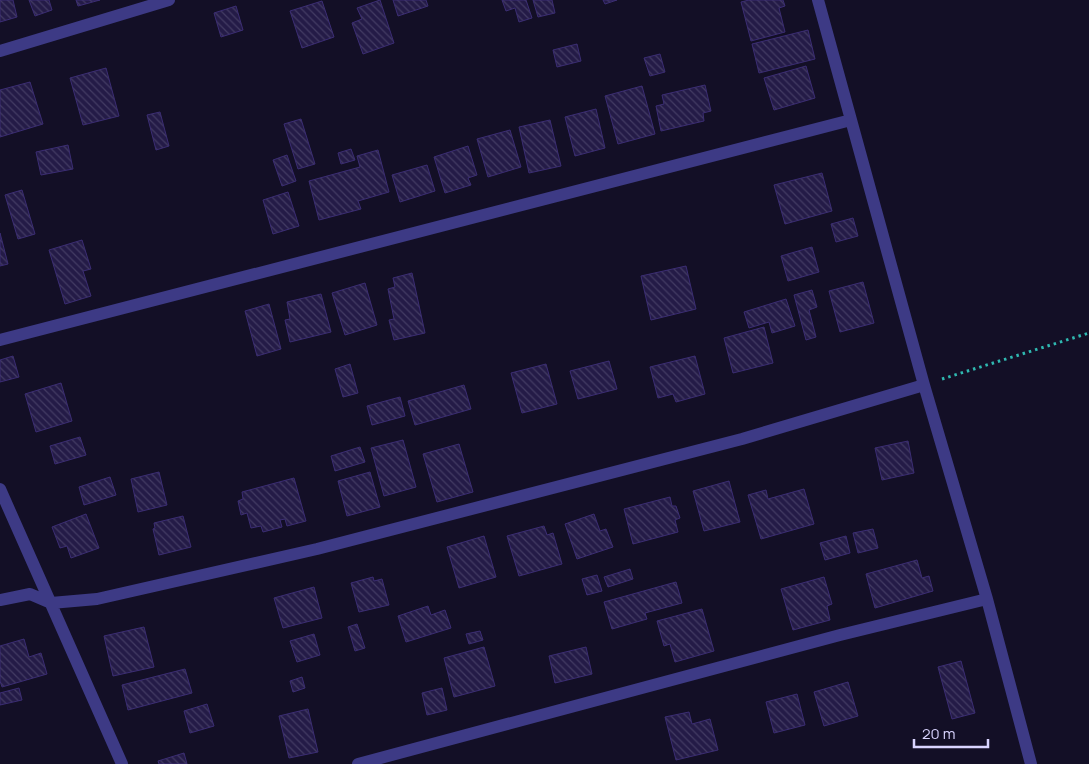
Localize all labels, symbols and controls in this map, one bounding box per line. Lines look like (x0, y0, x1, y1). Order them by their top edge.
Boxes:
scale bar (914, 716, 988, 748)
text: 20 m (922, 723, 955, 744)

